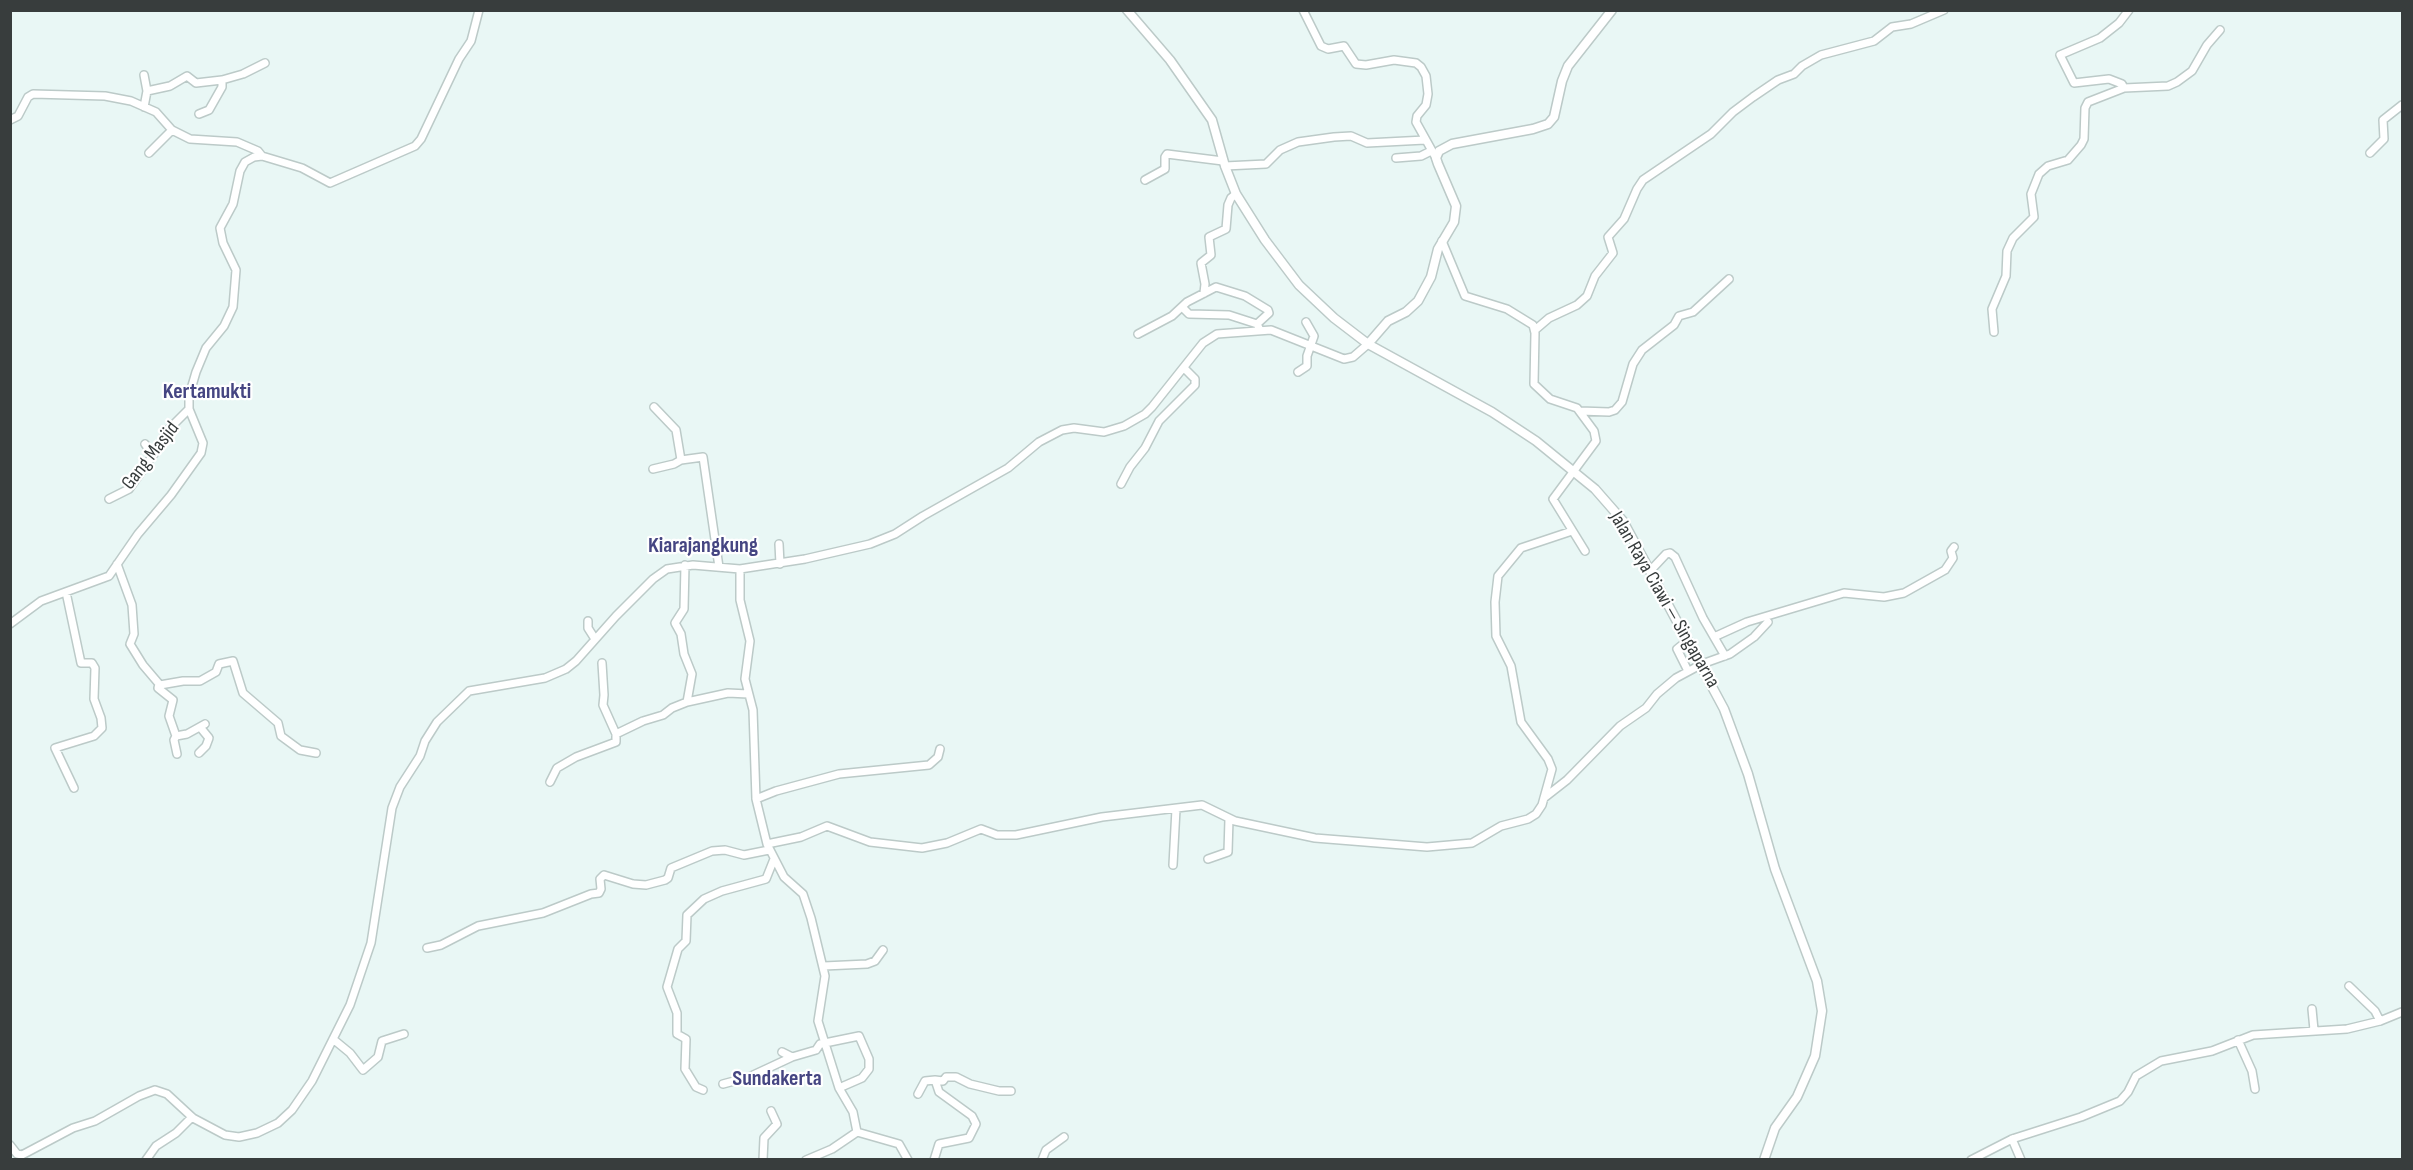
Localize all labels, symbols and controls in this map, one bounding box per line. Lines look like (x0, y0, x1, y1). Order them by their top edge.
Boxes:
district label: Kertamukti (163, 379, 251, 405)
street label: Gang Masjid (117, 417, 185, 495)
street label: Jalan Raya Ciawi — Singaparna (1604, 508, 1724, 692)
district label: Kiarajangkung (648, 533, 758, 559)
district label: Sundakerta (732, 1066, 822, 1092)

